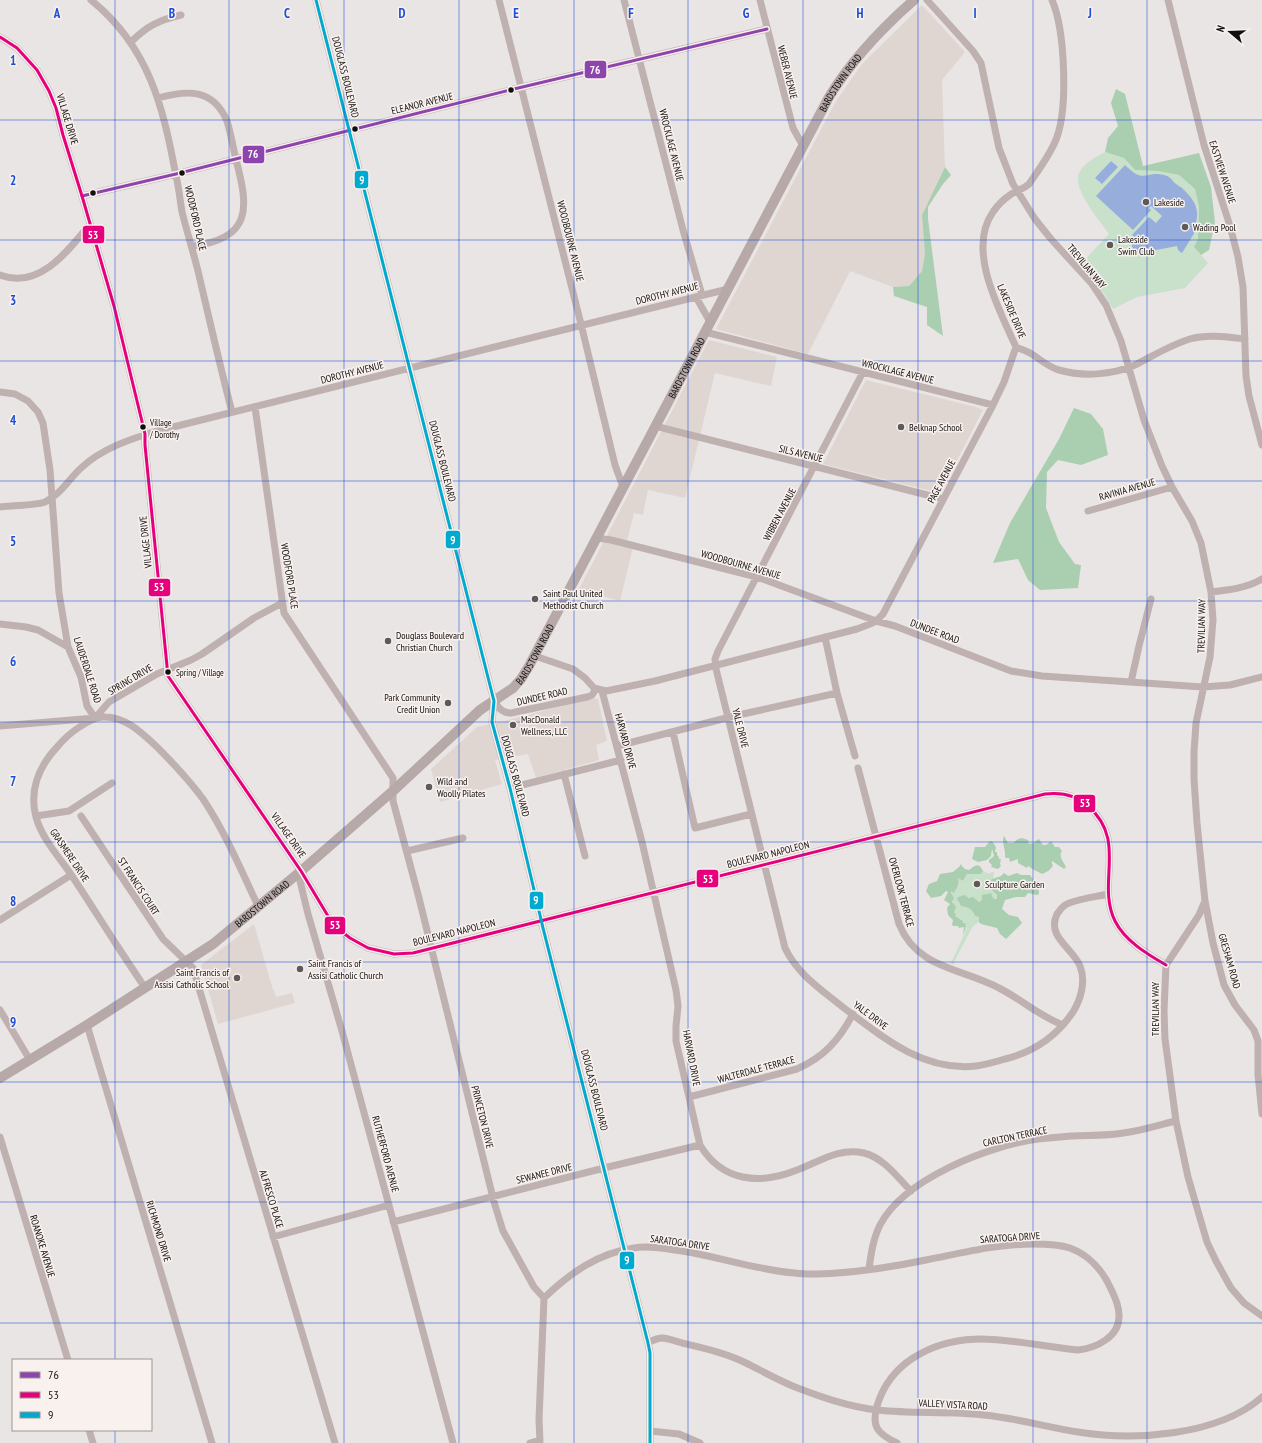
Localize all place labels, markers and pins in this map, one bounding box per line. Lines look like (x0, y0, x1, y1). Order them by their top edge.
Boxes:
unlabelled marker (506, 85, 516, 95)
unlabelled marker (350, 124, 360, 134)
unlabelled marker (177, 168, 187, 178)
unlabelled marker (88, 188, 98, 198)
place label: Lakeside (1154, 196, 1184, 209)
marker: Lakeside (1141, 197, 1151, 207)
place label: Wading Pool (1193, 221, 1237, 234)
marker: Wading Pool (1180, 222, 1190, 232)
place label: Lakeside Swim Club (1118, 233, 1155, 258)
marker: Lakeside Swim Club (1105, 240, 1115, 250)
place label: Village / Dorothy (149, 417, 180, 440)
place label: Belknap School (909, 421, 963, 434)
marker: Village / Dorothy (138, 422, 148, 432)
marker: Belknap School (896, 422, 906, 432)
place label: Saint Paul United Methodist Church (543, 587, 604, 612)
marker: Saint Paul United Methodist Church (530, 594, 540, 604)
place label: Douglass Boulevard Christian Church (396, 629, 464, 654)
marker: Douglass Boulevard Christian Church (383, 636, 393, 646)
marker: Spring / Village (163, 667, 173, 677)
place label: Spring / Village (176, 667, 224, 678)
place label: Park Community Credit Union (384, 691, 440, 716)
marker: Park Community Credit Union (443, 698, 453, 708)
place label: MacDonald Wellness, LLC (521, 713, 567, 738)
marker: MacDonald Wellness, LLC (508, 720, 518, 730)
place label: Wild and Woolly Pilates (437, 775, 486, 800)
marker: Wild and Woolly Pilates (424, 782, 434, 792)
place label: Sculpture Garden (985, 878, 1044, 891)
marker: Sculpture Garden (972, 879, 982, 889)
place label: Saint Francis of Assisi Catholic Church (308, 957, 383, 982)
marker: Saint Francis of Assisi Catholic Church (295, 964, 305, 974)
place label: Saint Francis of Assisi Catholic School (155, 966, 230, 991)
marker: Saint Francis of Assisi Catholic School (232, 973, 242, 983)

